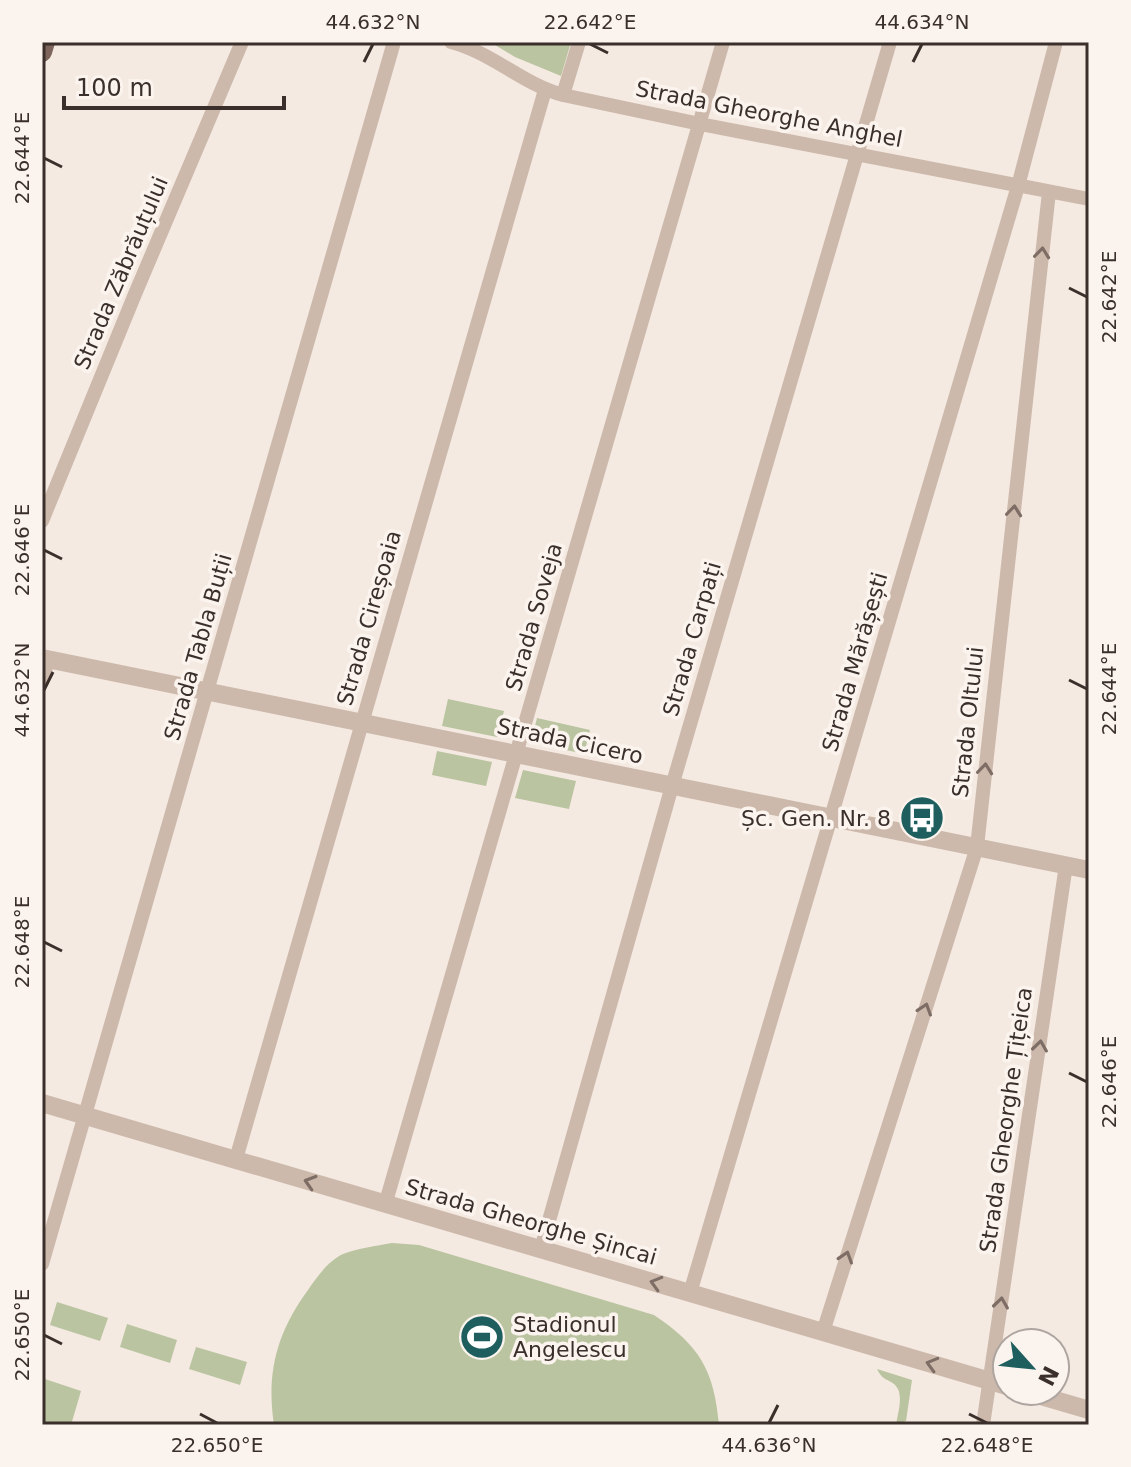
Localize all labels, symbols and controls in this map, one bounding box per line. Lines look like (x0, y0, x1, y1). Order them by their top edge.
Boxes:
text: 44.632°N (326, 10, 420, 34)
text: 22.642°E (544, 10, 636, 34)
text: 44.634°N (875, 10, 969, 34)
scale bar (64, 60, 284, 110)
text: 100 m (76, 74, 153, 102)
street label: Strada Gheorghe Anghel (634, 76, 904, 152)
text: 22.644°E (10, 112, 34, 204)
street label: Strada Zăbrăuțului (69, 173, 173, 373)
one-way arrow (1033, 246, 1050, 259)
text: 22.642°E (1097, 251, 1121, 343)
text: 22.646°E (10, 504, 34, 596)
one-way arrow (1005, 504, 1022, 517)
street label: Strada Cireșoaia (332, 528, 406, 708)
street label: Strada Soveja (501, 540, 567, 694)
street label: Strada Tabla Buții (159, 551, 237, 743)
street label: Strada Carpați (658, 559, 726, 719)
street label: Strada Mărășești (817, 569, 893, 755)
text: 44.632°N (10, 643, 34, 737)
text: 22.644°E (1097, 643, 1121, 735)
street label: Strada Oltului (948, 645, 988, 799)
street label: Strada Cicero (495, 713, 645, 769)
one-way arrow (977, 762, 994, 775)
bus stop icon: Șc. Gen. Nr. 8 (898, 794, 946, 842)
place label: Șc. Gen. Nr. 8 (741, 806, 891, 831)
text: 22.648°E (10, 896, 34, 988)
street label: Strada Gheorghe Țițeica (975, 986, 1037, 1254)
one-way arrow (916, 1003, 932, 1017)
text: 22.646°E (1097, 1036, 1121, 1128)
one-way arrow (1030, 1039, 1047, 1053)
street label: Strada Gheorghe Șincai (402, 1174, 660, 1270)
one-way arrow (304, 1175, 317, 1191)
one-way arrow (837, 1251, 853, 1265)
one-way arrow (649, 1276, 663, 1292)
text: 22.650°E (10, 1289, 34, 1381)
one-way arrow (992, 1297, 1009, 1310)
place label: Stadionul Angelescu (513, 1312, 627, 1362)
sports icon: Stadionul Angelescu (458, 1313, 506, 1361)
north arrow (991, 1327, 1071, 1407)
one-way arrow (926, 1357, 940, 1373)
text: N (1033, 1362, 1064, 1390)
text: 22.650°E (171, 1433, 263, 1457)
text: 44.636°N (722, 1433, 816, 1457)
text: 22.648°E (941, 1433, 1033, 1457)

